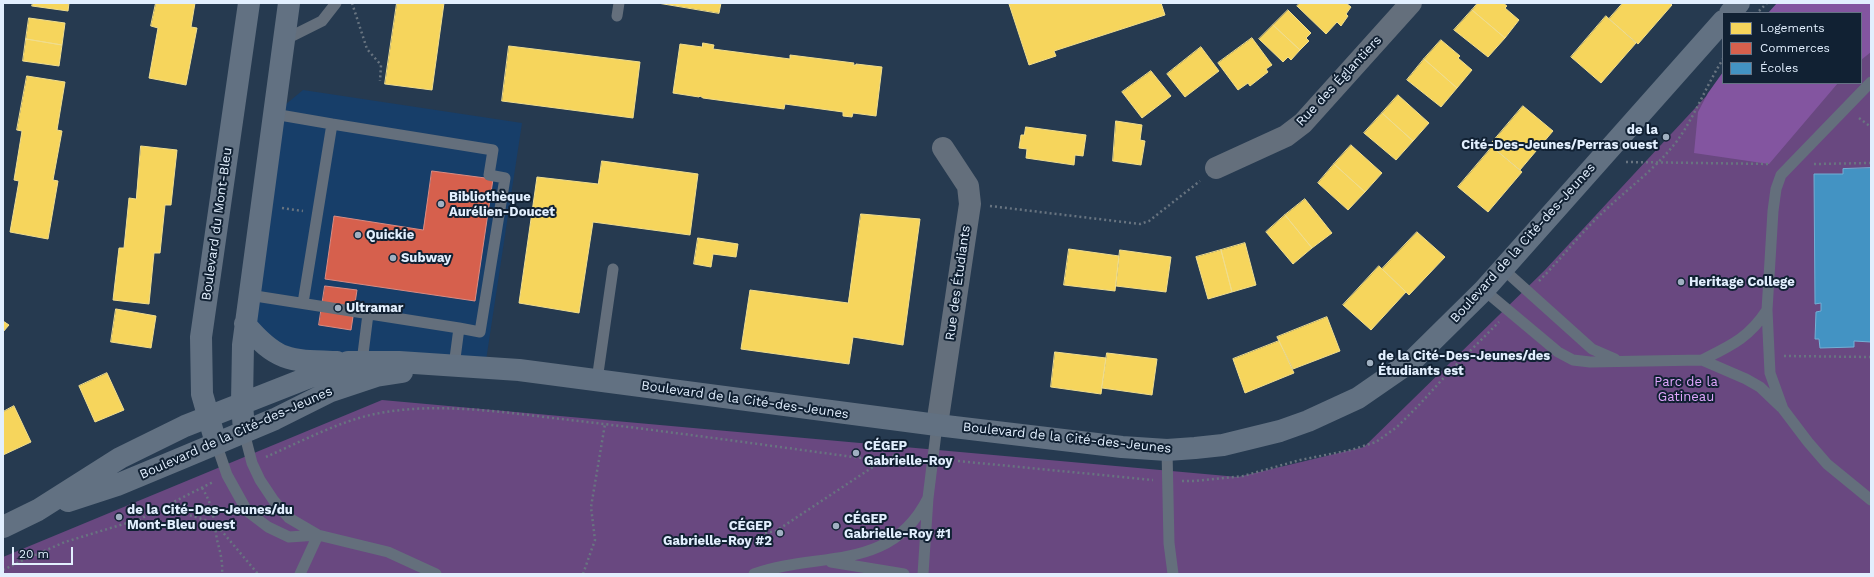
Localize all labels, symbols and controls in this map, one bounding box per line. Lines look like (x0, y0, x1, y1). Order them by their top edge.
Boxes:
legend (1722, 12, 1862, 84)
text: Logements (1760, 21, 1825, 35)
street label: Rue des Églantiers (1293, 32, 1385, 130)
text: Commerces (1760, 41, 1830, 55)
text: Écoles (1760, 61, 1798, 75)
place label: de la Cité-Des-Jeunes/Perras ouest (1461, 122, 1658, 153)
marker: de la Cité-Des-Jeunes/Perras ouest (1661, 132, 1671, 142)
street label: Boulevard du Mont-Bleu (199, 146, 235, 302)
street label: Boulevard de la Cité-des-Jeunes (1447, 160, 1599, 326)
place label: Bibliothèque Aurélien-Doucet (449, 189, 555, 220)
marker: Bibliothèque Aurélien-Doucet (436, 199, 446, 209)
street label: Rue des Étudiants (942, 224, 974, 342)
place label: Quickie (366, 227, 414, 243)
marker: Quickie (353, 230, 363, 240)
place label: Subway (401, 250, 451, 266)
marker: Subway (388, 253, 398, 263)
place label: Heritage College (1689, 274, 1795, 290)
marker: Heritage College (1676, 277, 1686, 287)
place label: Ultramar (346, 300, 403, 316)
marker: Ultramar (333, 303, 343, 313)
place label: de la Cité-Des-Jeunes/des Étudiants est (1378, 348, 1550, 379)
marker: de la Cité-Des-Jeunes/des Étudiants est (1365, 358, 1375, 368)
park label: Parc de la Gatineau (1654, 374, 1718, 405)
street label: Boulevard de la Cité-des-Jeunes (640, 378, 850, 422)
street label: Boulevard de la Cité-des-Jeunes (137, 383, 335, 483)
street label: Boulevard de la Cité-des-Jeunes (962, 419, 1172, 457)
place label: CÉGEP Gabrielle-Roy (864, 438, 952, 469)
marker: CÉGEP Gabrielle-Roy (851, 448, 861, 458)
place label: de la Cité-Des-Jeunes/du Mont-Bleu ouest (127, 502, 293, 533)
place label: CÉGEP Gabrielle-Roy #1 (844, 511, 951, 542)
marker: de la Cité-Des-Jeunes/du Mont-Bleu ouest (114, 512, 124, 522)
place label: CÉGEP Gabrielle-Roy #2 (663, 518, 772, 549)
marker: CÉGEP Gabrielle-Roy #1 (831, 521, 841, 531)
marker: CÉGEP Gabrielle-Roy #2 (775, 528, 785, 538)
scale bar (14, 539, 75, 565)
text: 20 m (19, 547, 49, 561)

